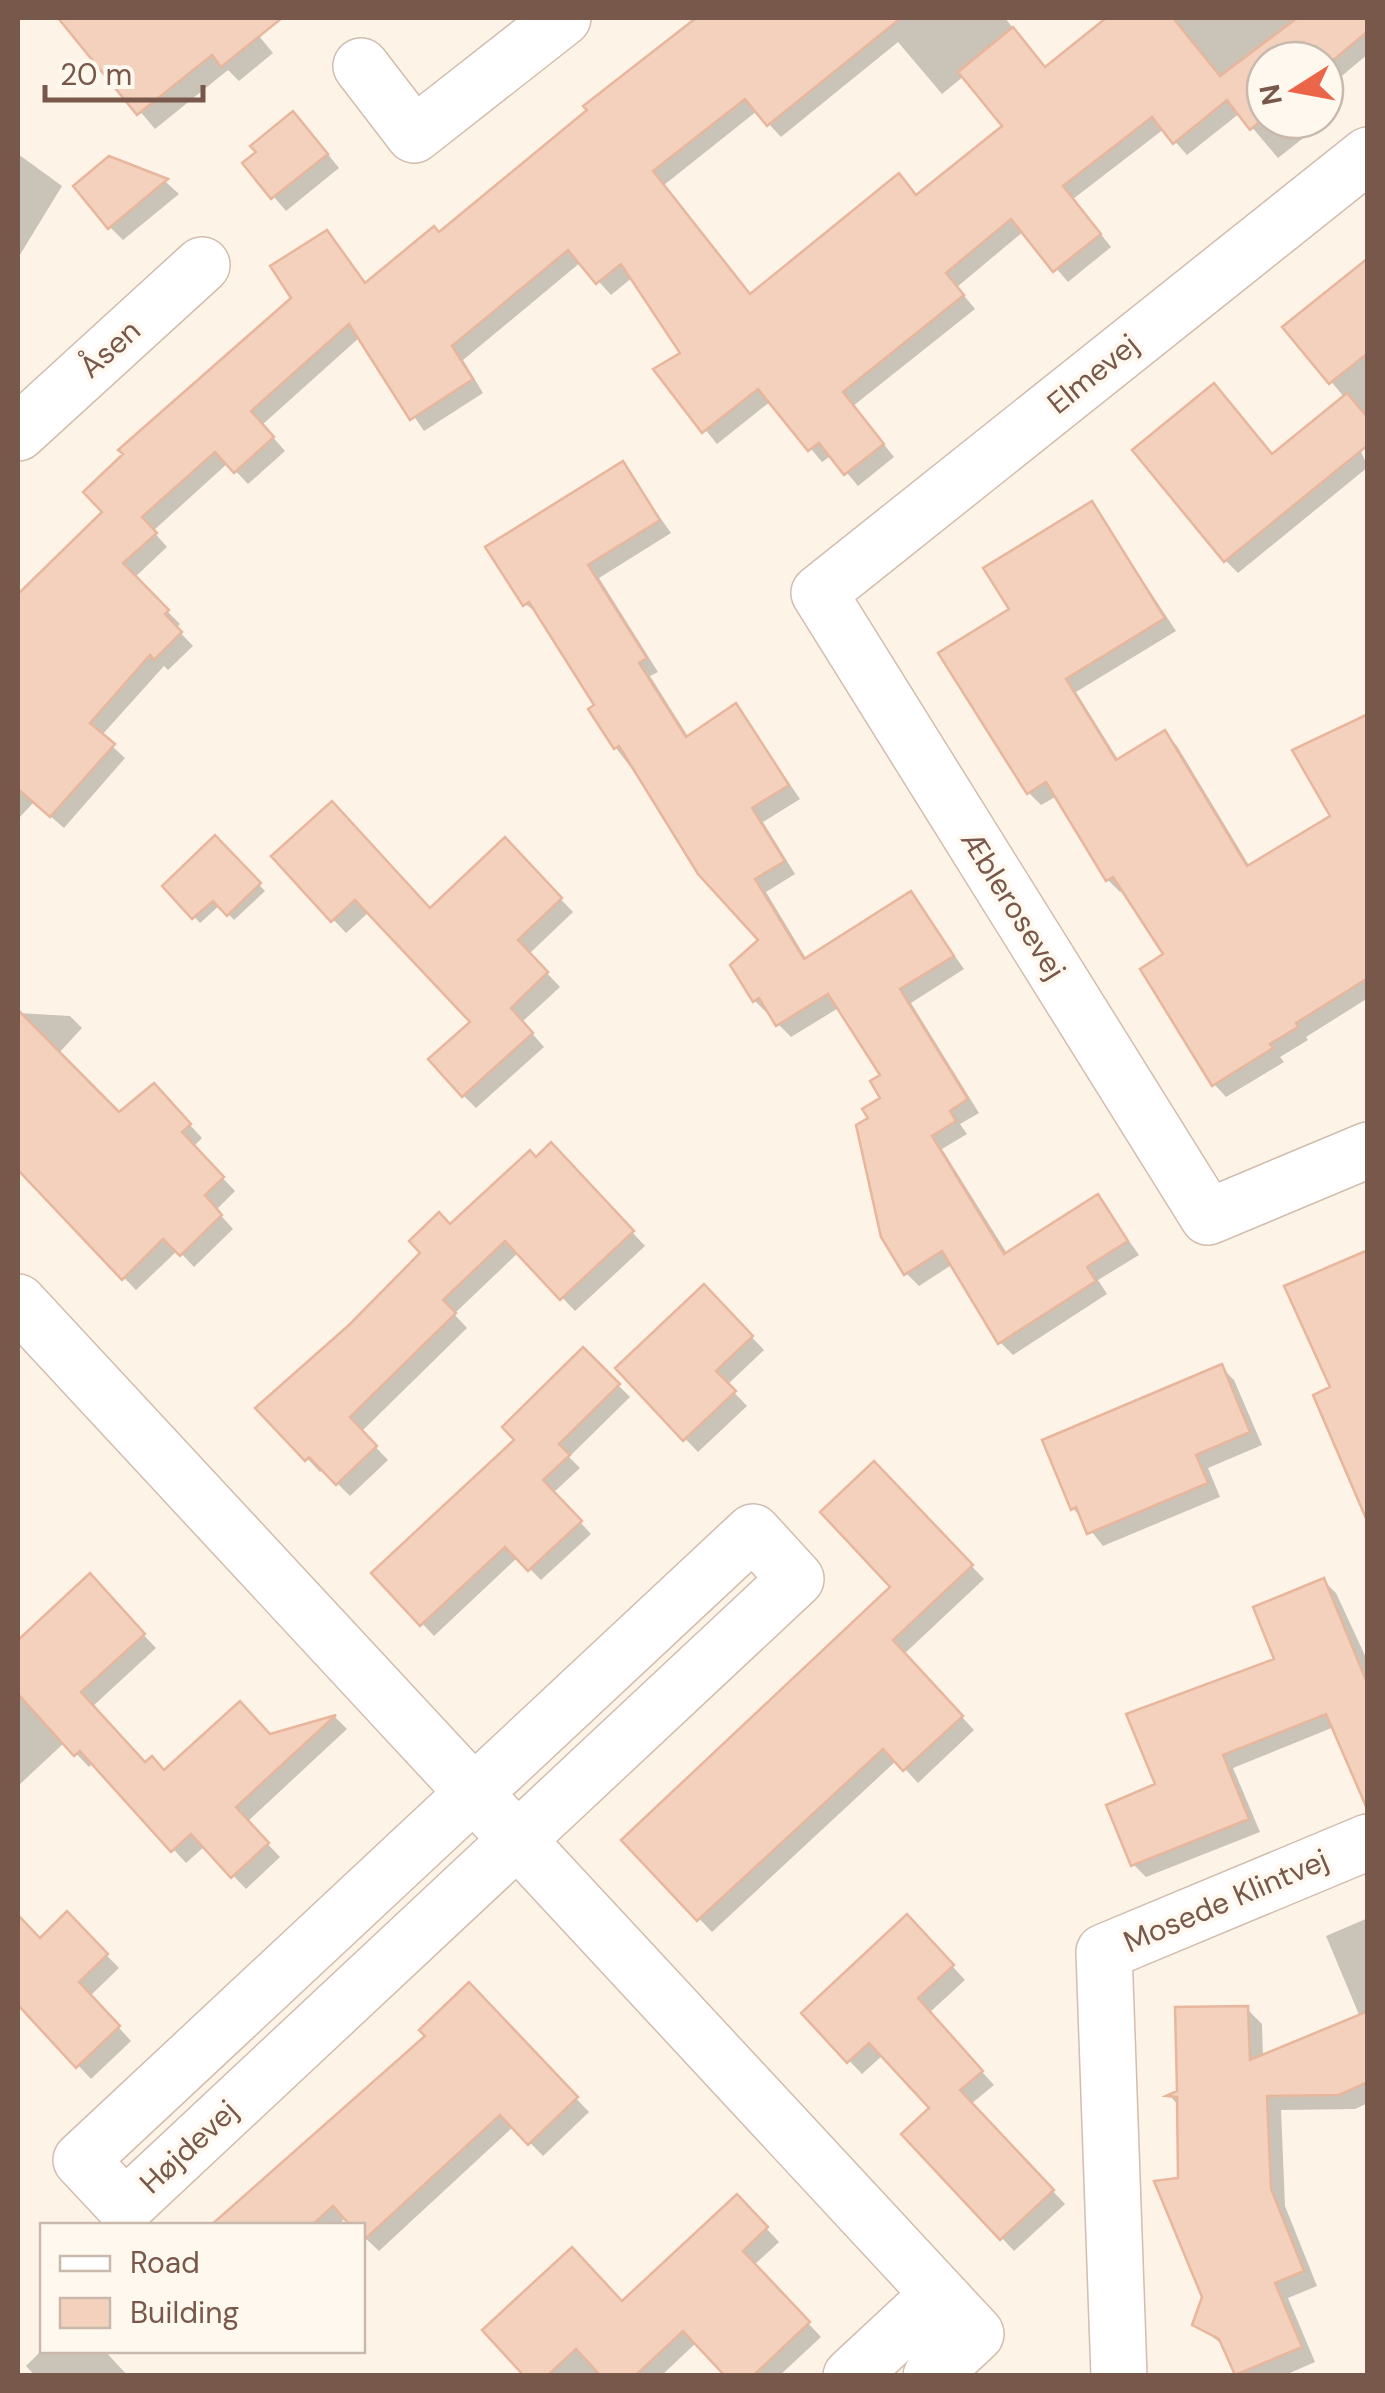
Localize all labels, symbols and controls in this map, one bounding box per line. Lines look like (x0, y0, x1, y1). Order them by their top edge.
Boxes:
scale bar (45, 40, 202, 102)
north arrow (1245, 40, 1345, 140)
text: 20 m (60, 55, 132, 94)
text: N (1251, 81, 1291, 108)
street label: Åsen (70, 310, 148, 386)
street label: Elmevej (1039, 325, 1146, 422)
street label: Æblerosevej (952, 823, 1075, 987)
street label: Mosede Klintvej (1118, 1840, 1334, 1961)
street label: Højdevej (131, 2091, 246, 2202)
legend (40, 2223, 365, 2353)
text: Road (130, 2243, 200, 2282)
text: Building (130, 2293, 239, 2332)

